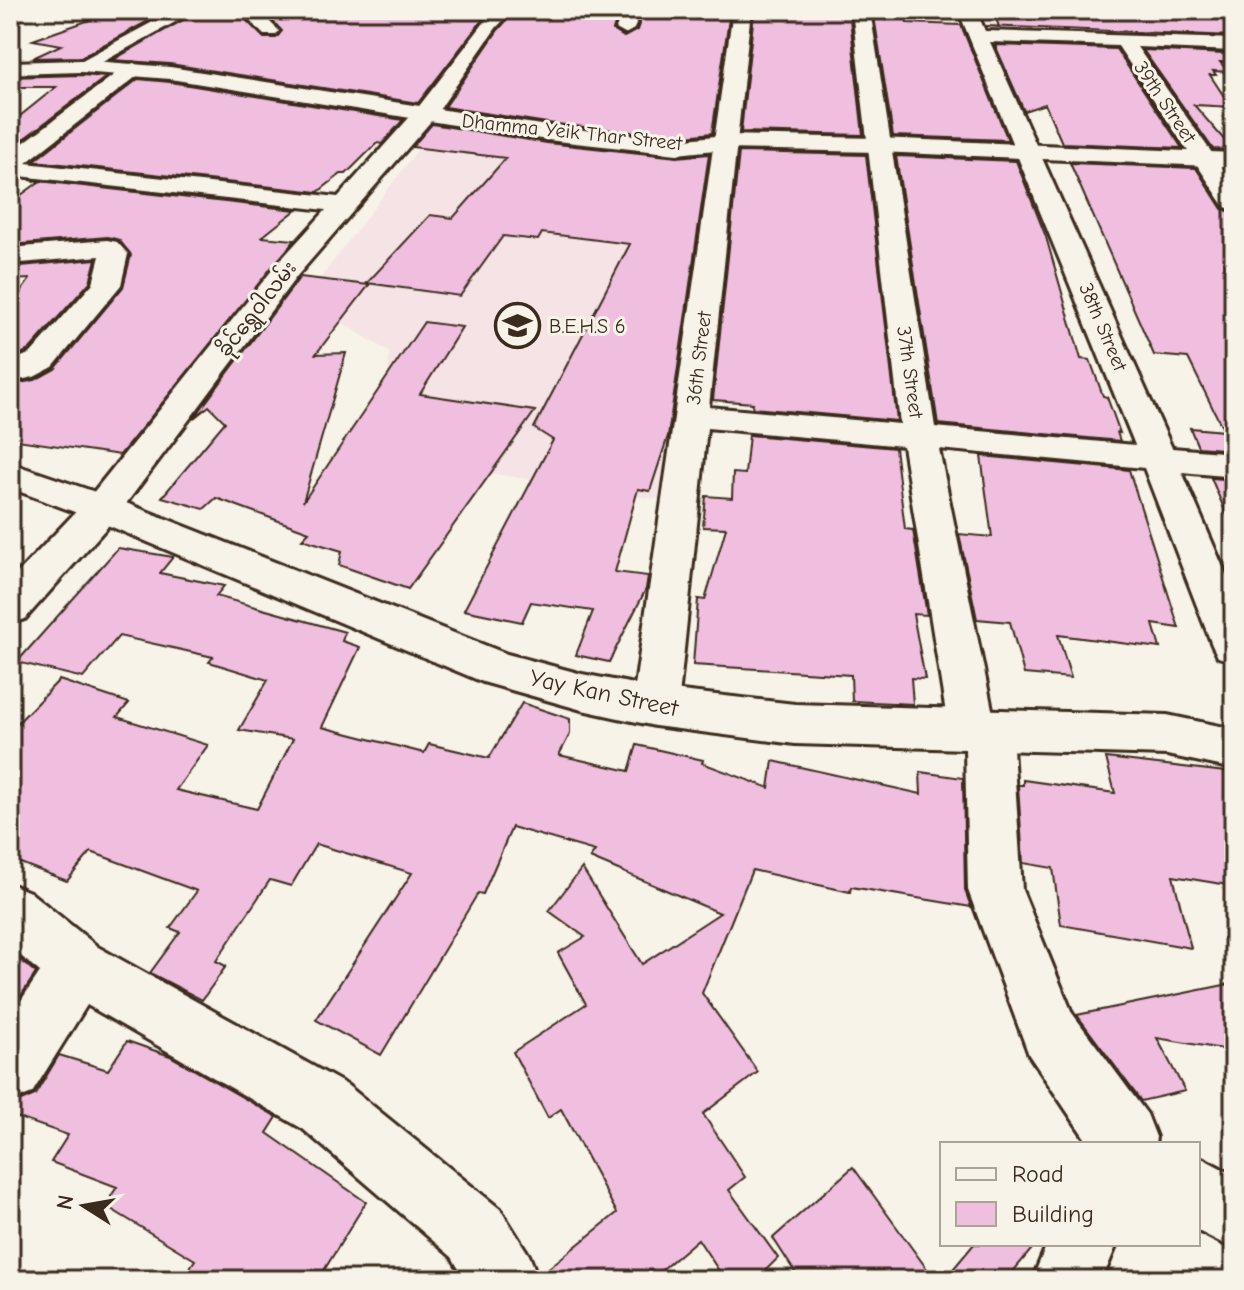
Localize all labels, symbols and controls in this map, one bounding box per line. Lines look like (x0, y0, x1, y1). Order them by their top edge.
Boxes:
street label: 39th Street (1129, 57, 1202, 148)
street label: Dhamma Yeik Thar Street (461, 109, 685, 155)
street label: ခိုင်ရွှေဝါလမ်း (210, 255, 305, 364)
street label: 38th Street (1074, 279, 1132, 376)
school or university icon: B.E.H.S 6 (494, 302, 542, 350)
street label: 36th Street (682, 309, 716, 406)
place label: B.E.H.S 6 (549, 315, 626, 338)
street label: 37th Street (892, 324, 928, 421)
street label: Yay Kan Street (527, 664, 682, 723)
legend (940, 1142, 1200, 1246)
text: Road (1012, 1160, 1064, 1188)
north arrow (44, 1166, 124, 1246)
text: N (51, 1193, 79, 1212)
text: Building (1012, 1200, 1094, 1228)

